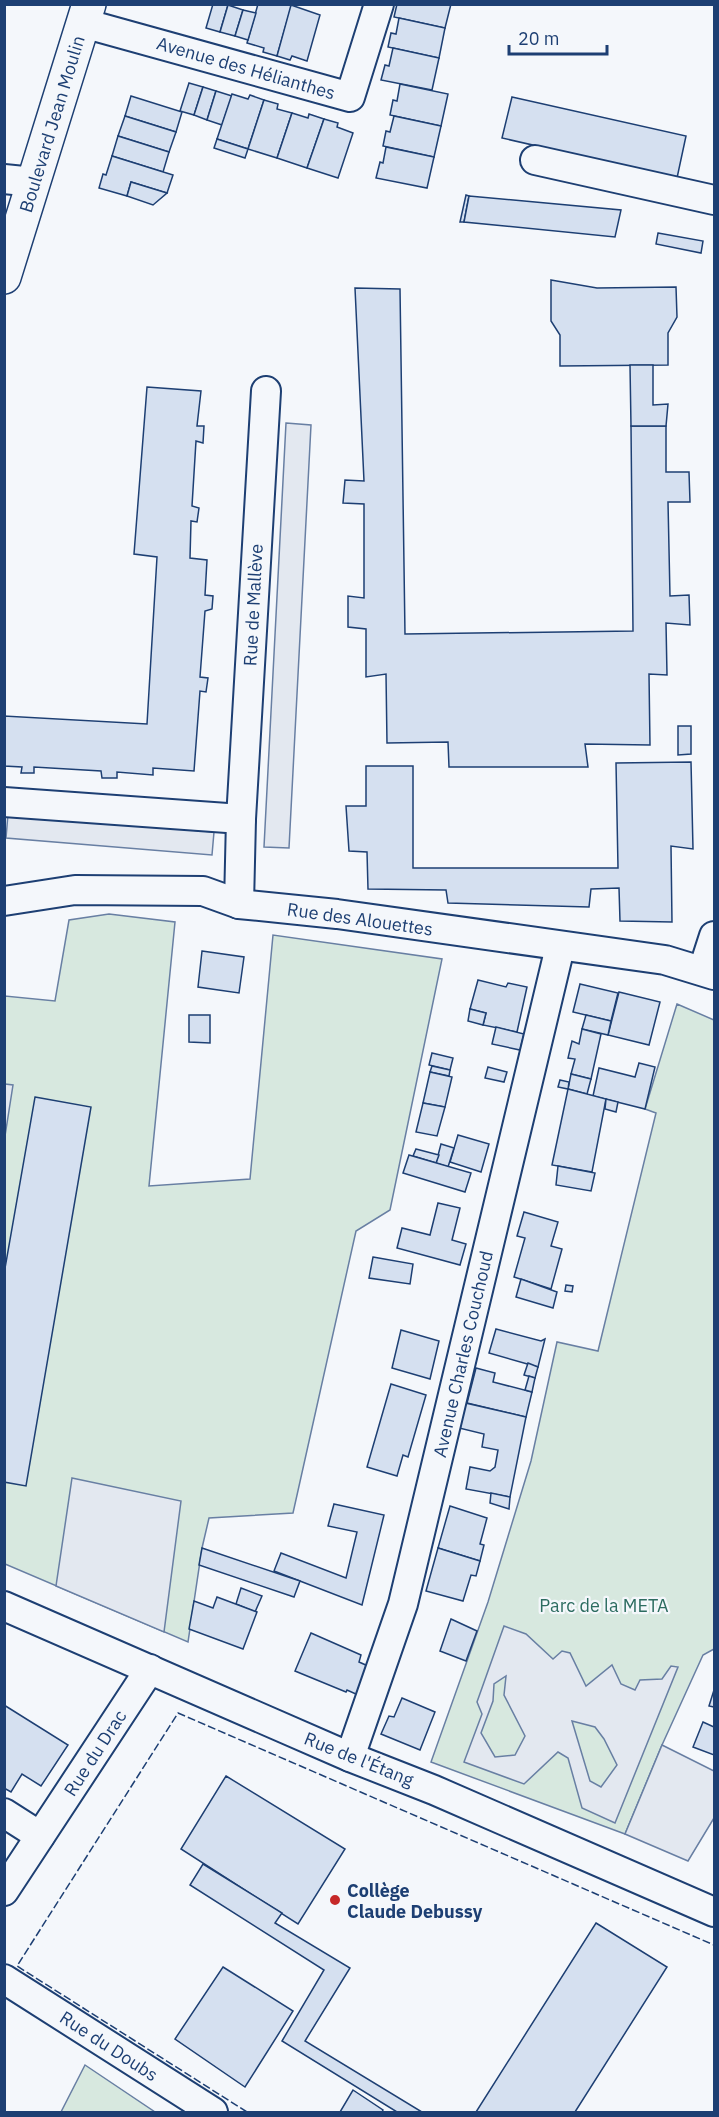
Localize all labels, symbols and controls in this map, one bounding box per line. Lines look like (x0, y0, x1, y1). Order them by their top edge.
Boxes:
scale bar (509, 18, 606, 56)
text: 20 m (518, 27, 560, 50)
street label: Avenue des Hélianthes (154, 31, 338, 105)
street label: Boulevard Jean Moulin (14, 33, 90, 215)
street label: Rue de Mallève (238, 543, 268, 667)
street label: Rue des Alouettes (286, 897, 434, 941)
street label: Avenue Charles Couchoud (428, 1248, 498, 1460)
park label: Parc de la META (539, 1594, 669, 1617)
street label: Rue du Drac (59, 1706, 131, 1800)
street label: Rue de l'Étang (301, 1727, 417, 1792)
place label: Collège Claude Debussy (347, 1879, 483, 1923)
marker: Collège Claude Debussy (328, 1893, 342, 1907)
street label: Rue du Doubs (56, 2006, 162, 2086)

